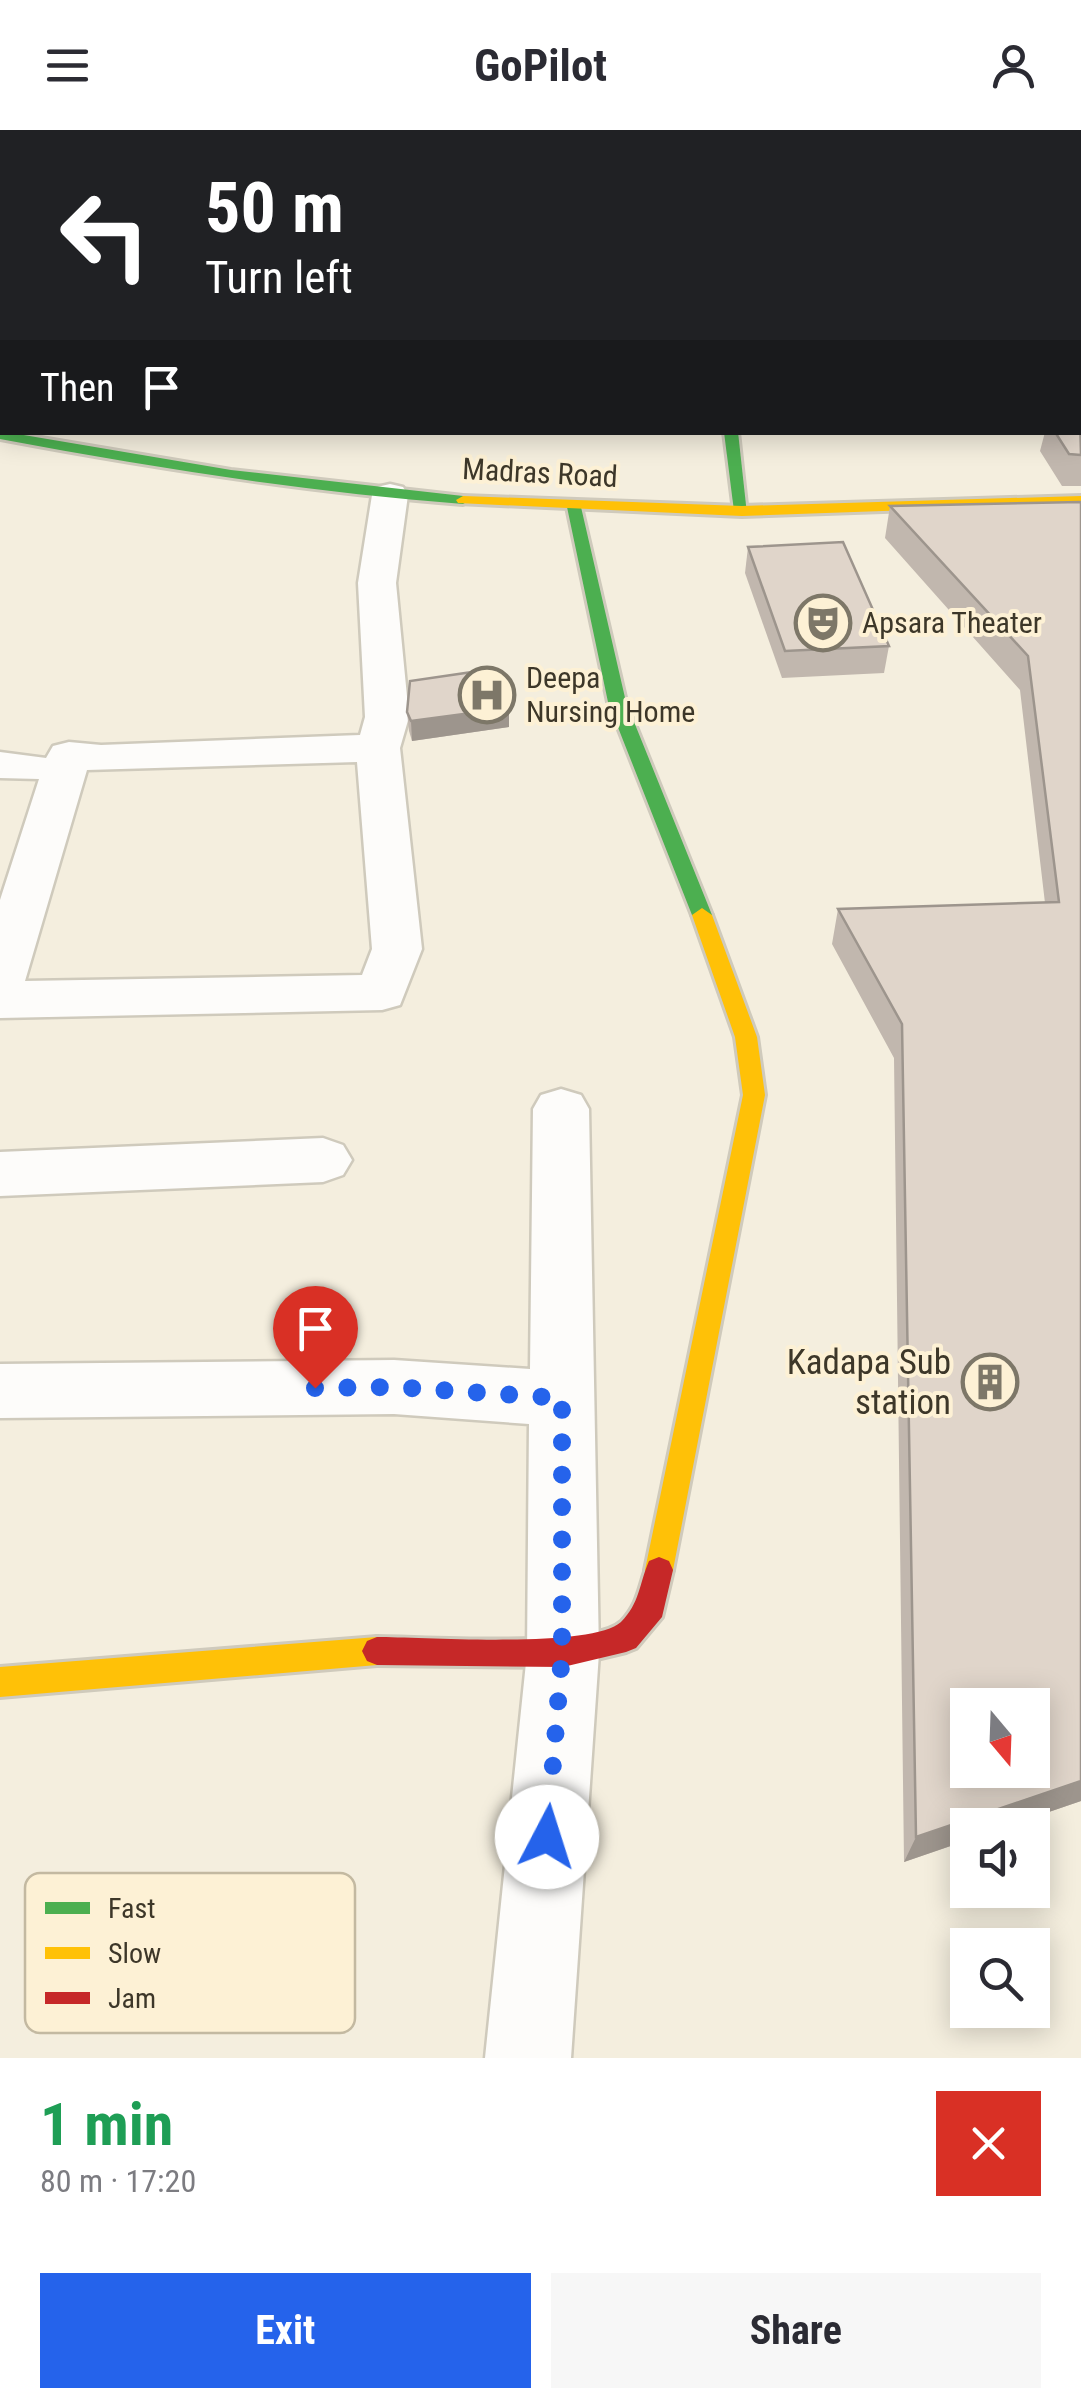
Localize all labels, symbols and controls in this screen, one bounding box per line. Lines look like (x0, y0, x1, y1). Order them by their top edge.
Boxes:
icon: menu (40, 38, 95, 93)
icon: person (986, 38, 1041, 93)
text: GoPilot (474, 39, 607, 92)
text: 50 m (205, 167, 344, 249)
icon: left (40, 170, 170, 300)
text: Turn left (205, 251, 353, 304)
icon: arrive (134, 360, 189, 415)
text: Then (40, 366, 114, 410)
street label: Madras Road (461, 451, 619, 494)
theatre icon: Apsara Theater (793, 593, 853, 653)
place label: Apsara Theater (862, 605, 1042, 640)
place label: Deepa Nursing Home (526, 660, 695, 729)
hospital icon: Deepa Nursing Home (457, 665, 517, 725)
pin (273, 1286, 358, 1389)
icon: arrive (288, 1301, 343, 1356)
place label: Kadapa Sub station (787, 1342, 951, 1423)
building icon: Kadapa Sub station (960, 1352, 1020, 1412)
north arrow (950, 1688, 1050, 1788)
map controls (950, 1688, 1050, 2028)
position arrow (495, 1785, 599, 1889)
button: sound (950, 1808, 1050, 1908)
legend (25, 1873, 355, 2033)
text: Fast (108, 1892, 155, 1925)
button: search (950, 1928, 1050, 2028)
text: Slow (108, 1937, 161, 1970)
text: Jam (108, 1982, 156, 2015)
text: 1 min (40, 2089, 173, 2160)
button: close (936, 2091, 1041, 2196)
text: 80 m · 17:20 (40, 2162, 196, 2200)
button: Exit (40, 2273, 531, 2388)
button: Share (551, 2273, 1041, 2388)

